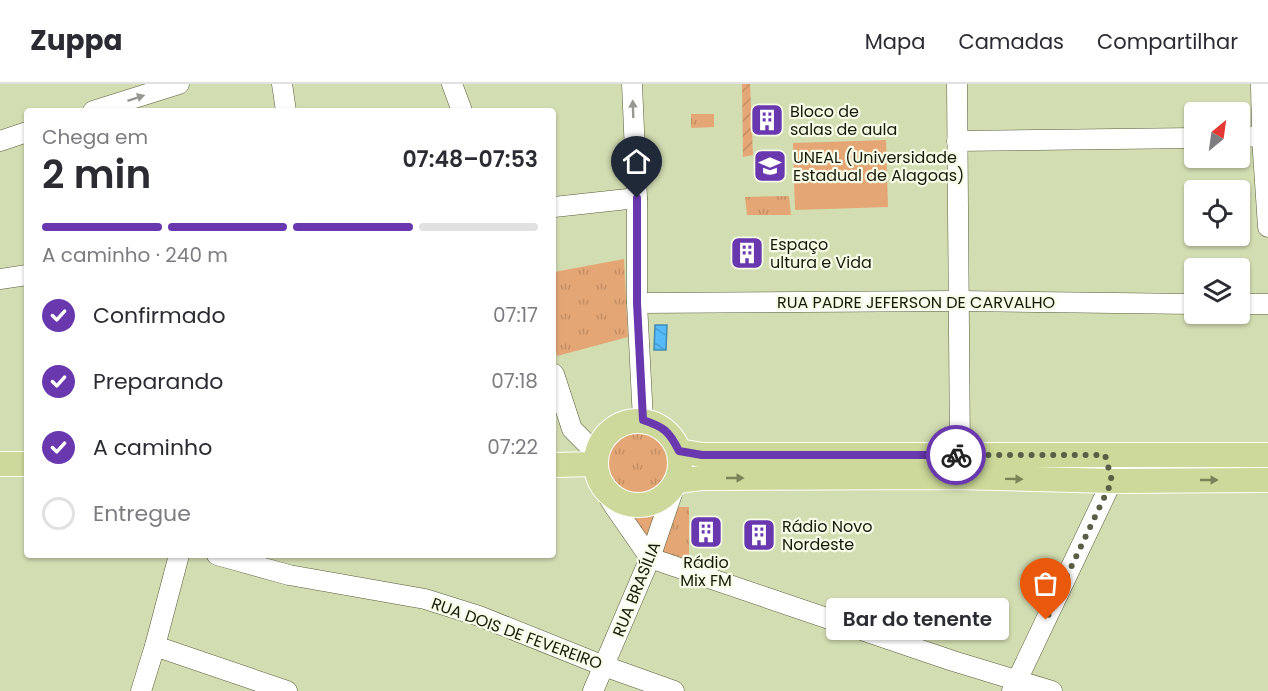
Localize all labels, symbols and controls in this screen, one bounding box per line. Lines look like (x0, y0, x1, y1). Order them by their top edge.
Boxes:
text: Zuppa (30, 21, 123, 60)
text: Mapa (865, 27, 925, 56)
text: Camadas (958, 27, 1064, 56)
text: Compartilhar (1097, 27, 1238, 56)
one-way arrow (127, 92, 145, 102)
one-way arrow (629, 100, 638, 119)
place label: Bloco de salas de aula (790, 100, 897, 141)
building icon: Bloco de salas de aula (749, 102, 785, 138)
north arrow (1184, 102, 1250, 168)
map controls (1184, 102, 1250, 324)
text: Chega em (42, 123, 148, 151)
pin (611, 136, 662, 198)
text: 07:48–07:53 (402, 144, 538, 175)
icon: home (620, 145, 653, 178)
place label: UNEAL (Universidade Estadual de Alagoas) (793, 146, 964, 187)
text: 2 min (42, 147, 151, 202)
school or university icon: UNEAL (Universidade Estadual de Alagoas) (752, 148, 788, 184)
button: locate (1184, 180, 1250, 246)
place label: Espaço ultura e Vida (770, 233, 872, 274)
building icon: Espaço ultura e Vida (729, 235, 765, 271)
text: A caminho · 240 m (42, 241, 228, 269)
button: layers (1184, 258, 1250, 324)
street label: RUA PADRE JEFERSON DE CARVALHO (777, 291, 1055, 314)
icon: check (42, 299, 75, 332)
text: Confirmado (93, 300, 226, 331)
text: 07:17 (493, 301, 538, 329)
icon: check (42, 365, 75, 398)
text: Preparando (93, 366, 223, 397)
text: 07:18 (491, 367, 538, 395)
courier (926, 425, 986, 485)
icon: check (42, 431, 75, 464)
text: A caminho (93, 432, 212, 463)
text: 07:22 (487, 433, 538, 461)
icon: bike (940, 439, 973, 472)
one-way arrow (726, 473, 745, 483)
one-way arrow (1005, 474, 1024, 483)
one-way arrow (1200, 475, 1219, 485)
text: Entregue (93, 498, 191, 529)
building icon: Rádio Mix FM (688, 514, 724, 550)
place label: Rádio Novo Nordeste (782, 515, 873, 556)
building icon: Rádio Novo Nordeste (741, 517, 777, 553)
street label: RUA BRASÍLIA (607, 538, 666, 640)
place label: Rádio Mix FM (680, 551, 732, 592)
pin (1020, 558, 1071, 620)
icon: bag (1029, 567, 1062, 600)
street label: RUA DOIS DE FEVEREIRO (428, 592, 605, 675)
callout: Bar do tenente (827, 599, 1010, 641)
text: Bar do tenente (843, 605, 992, 633)

